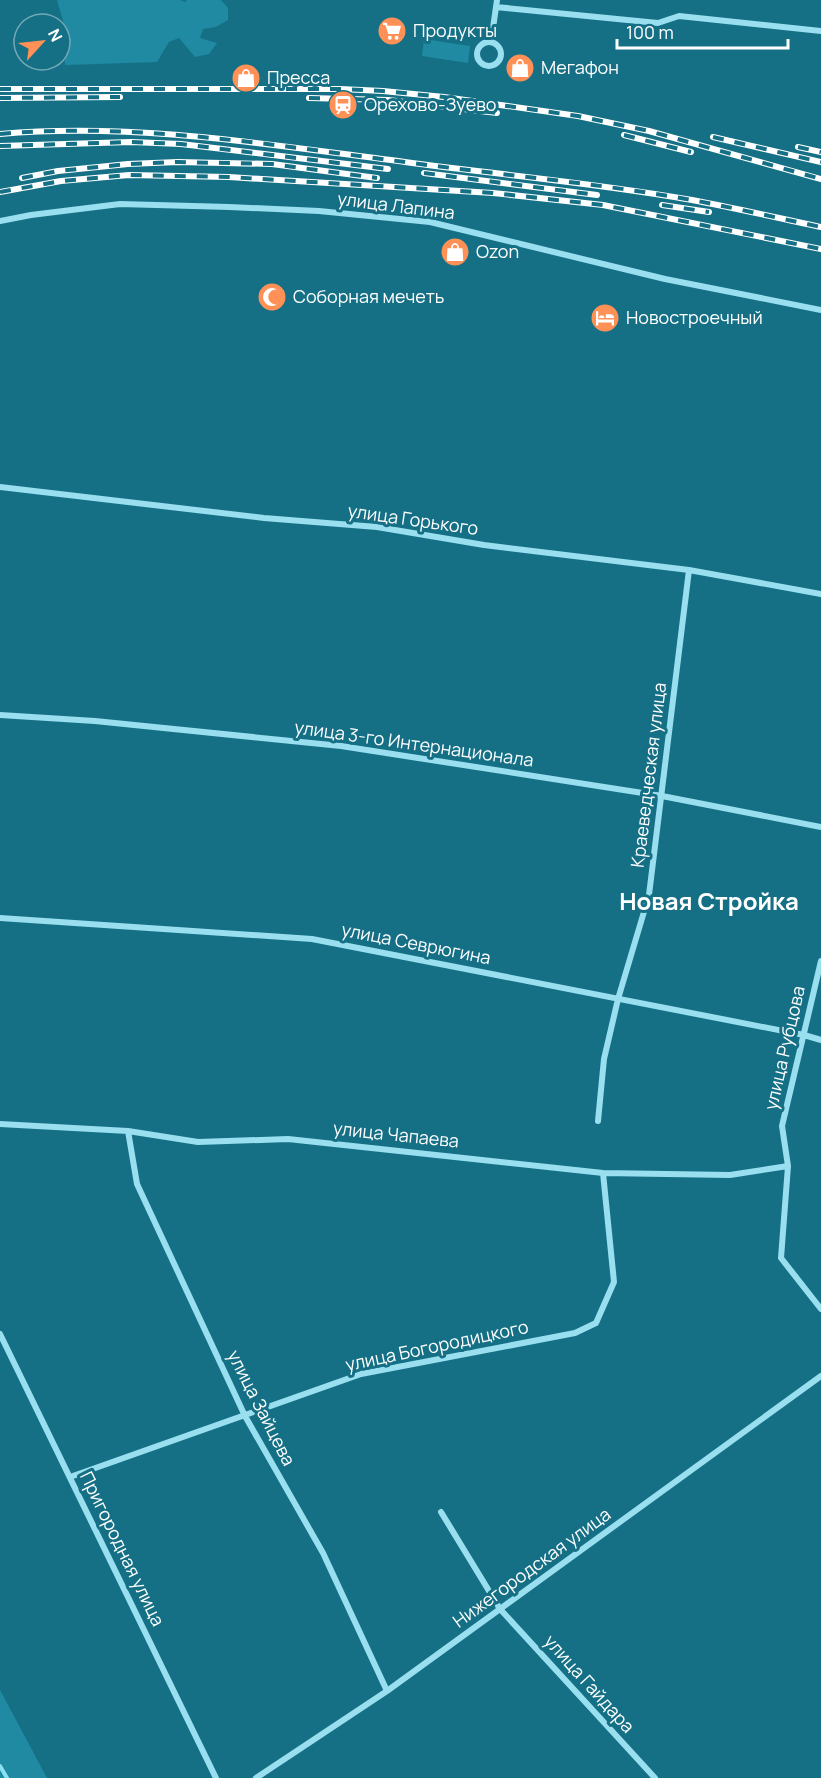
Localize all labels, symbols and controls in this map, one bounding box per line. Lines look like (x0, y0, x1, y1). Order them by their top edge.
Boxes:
north arrow (12, 12, 72, 72)
scale bar (617, 12, 788, 50)
supermarket icon: Продукты (376, 15, 408, 47)
place label: Продукты (413, 18, 497, 42)
text: 100 m (626, 20, 674, 44)
text: N (43, 25, 68, 45)
shop icon: Мегафон (504, 52, 536, 84)
place label: Мегафон (541, 55, 619, 79)
shop icon: Пресса (230, 62, 262, 94)
place label: Пресса (267, 65, 330, 89)
station icon: Орехово-Зуево (327, 89, 359, 121)
place label: Орехово-Зуево (364, 92, 497, 116)
street label: улица Лапина (336, 186, 456, 224)
shop icon: Ozon (439, 236, 471, 268)
place label: Ozon (476, 239, 519, 263)
mosque icon: Соборная мечеть (256, 281, 288, 313)
place label: Соборная мечеть (293, 284, 444, 308)
hotel icon: Новостроечный (589, 302, 621, 334)
place label: Новостроечный (626, 305, 763, 329)
street label: улица Горького (346, 498, 480, 540)
street label: Краеведческая улица (625, 681, 671, 869)
street label: улица 3-го Интернационала (293, 714, 535, 772)
district label: Новая Стройка (619, 884, 799, 917)
street label: улица Севрюгина (339, 917, 493, 969)
street label: улица Рубцова (758, 983, 810, 1112)
street label: улица Чапаева (332, 1115, 460, 1153)
street label: улица Богородицкого (343, 1314, 530, 1376)
street label: улица Зайцева (222, 1346, 301, 1469)
street label: Пригородная улица (75, 1467, 171, 1630)
street label: Нижегородская улица (448, 1502, 615, 1633)
street label: улица Гайдара (539, 1629, 640, 1738)

